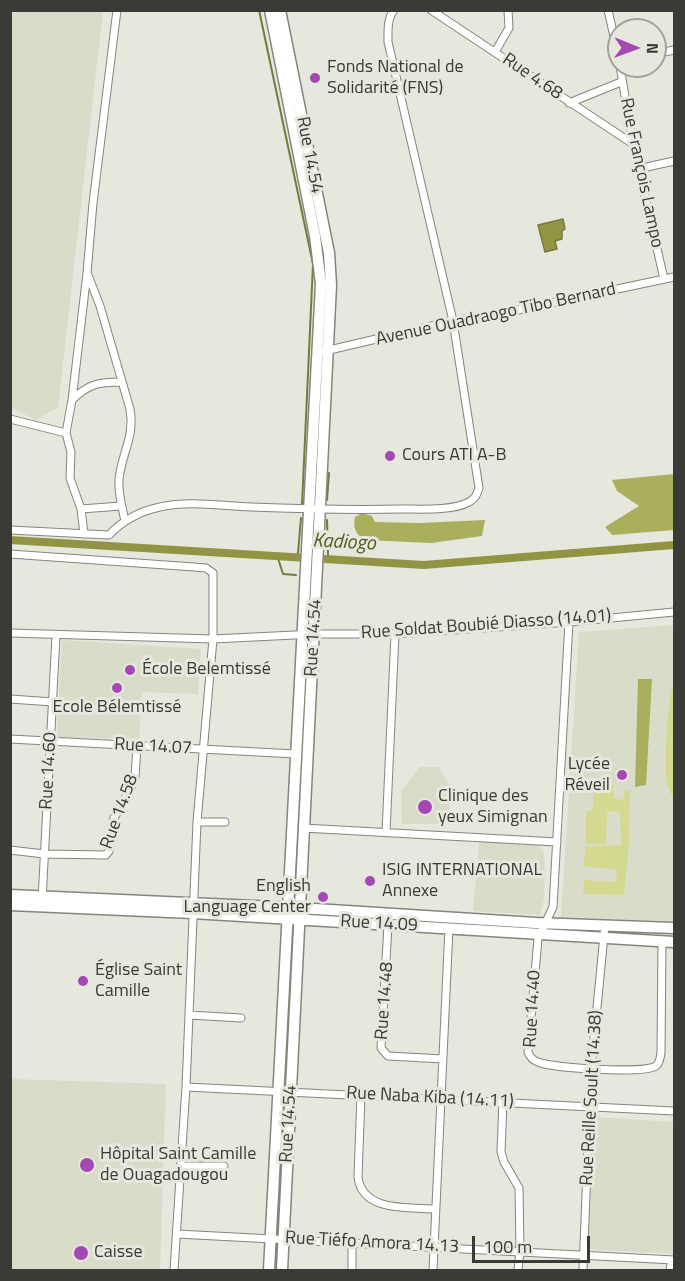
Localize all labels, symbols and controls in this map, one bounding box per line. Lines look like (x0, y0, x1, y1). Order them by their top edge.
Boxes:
north arrow (607, 18, 667, 78)
text: N (641, 43, 665, 54)
street label: Rue 4.68 (498, 49, 566, 105)
place label: Fonds National de Solidarité (FNS) (327, 57, 464, 100)
marker: Fonds National de Solidarité (FNS) (308, 71, 322, 85)
street label: Rue François Lampo (615, 96, 667, 250)
street label: Rue 14.54 (291, 115, 327, 195)
street label: Avenue Ouadraogo Tibo Bernard (374, 279, 618, 351)
place label: Cours ATI A-B (402, 445, 506, 467)
marker: Cours ATI A-B (383, 449, 397, 463)
water label: Kadiogo (312, 529, 376, 557)
street label: Rue 14.54 (301, 599, 327, 677)
street label: Rue Soldat Boubié Diasso (14.01) (360, 605, 612, 645)
place label: École Belemtissé (142, 659, 271, 681)
marker: École Belemtissé (123, 663, 137, 677)
marker: Ecole Bélemtissé (110, 681, 124, 695)
place label: Ecole Bélemtissé (53, 697, 181, 719)
street label: Rue 14.60 (36, 732, 62, 810)
street label: Rue 14.07 (114, 734, 192, 760)
place label: Lycée Réveil (564, 754, 610, 796)
marker: Lycée Réveil (615, 768, 629, 782)
street label: Rue 14.58 (97, 772, 143, 852)
place label: Clinique des yeux Simignan (438, 786, 548, 828)
marker: Clinique des yeux Simignan (416, 798, 434, 816)
place label: ISIG INTERNATIONAL Annexe (382, 860, 542, 902)
marker: ISIG INTERNATIONAL Annexe (363, 874, 377, 888)
place label: English Language Center (184, 876, 311, 918)
marker: English Language Center (316, 890, 330, 904)
street label: Rue 14.09 (340, 911, 418, 937)
place label: Église Saint Camille (95, 960, 182, 1002)
street label: Rue 14.48 (372, 961, 398, 1041)
street label: Rue 14.40 (520, 970, 546, 1048)
marker: Église Saint Camille (76, 974, 90, 988)
street label: Rue Reille Soult (14.38) (577, 1010, 607, 1186)
street label: Rue Naba Kiba (14.11) (346, 1083, 514, 1113)
street label: Rue 14.54 (276, 1085, 302, 1163)
place label: Hôpital Saint Camille de Ouagadougou (100, 1144, 256, 1186)
marker: Hôpital Saint Camille de Ouagadougou (78, 1156, 96, 1174)
scale bar (475, 1224, 594, 1262)
street label: Rue Tiéfo Amora 14.13 (285, 1228, 459, 1258)
text: 100 m (483, 1233, 532, 1260)
place label: Caisse (94, 1242, 143, 1264)
marker: Caisse (72, 1244, 90, 1262)

